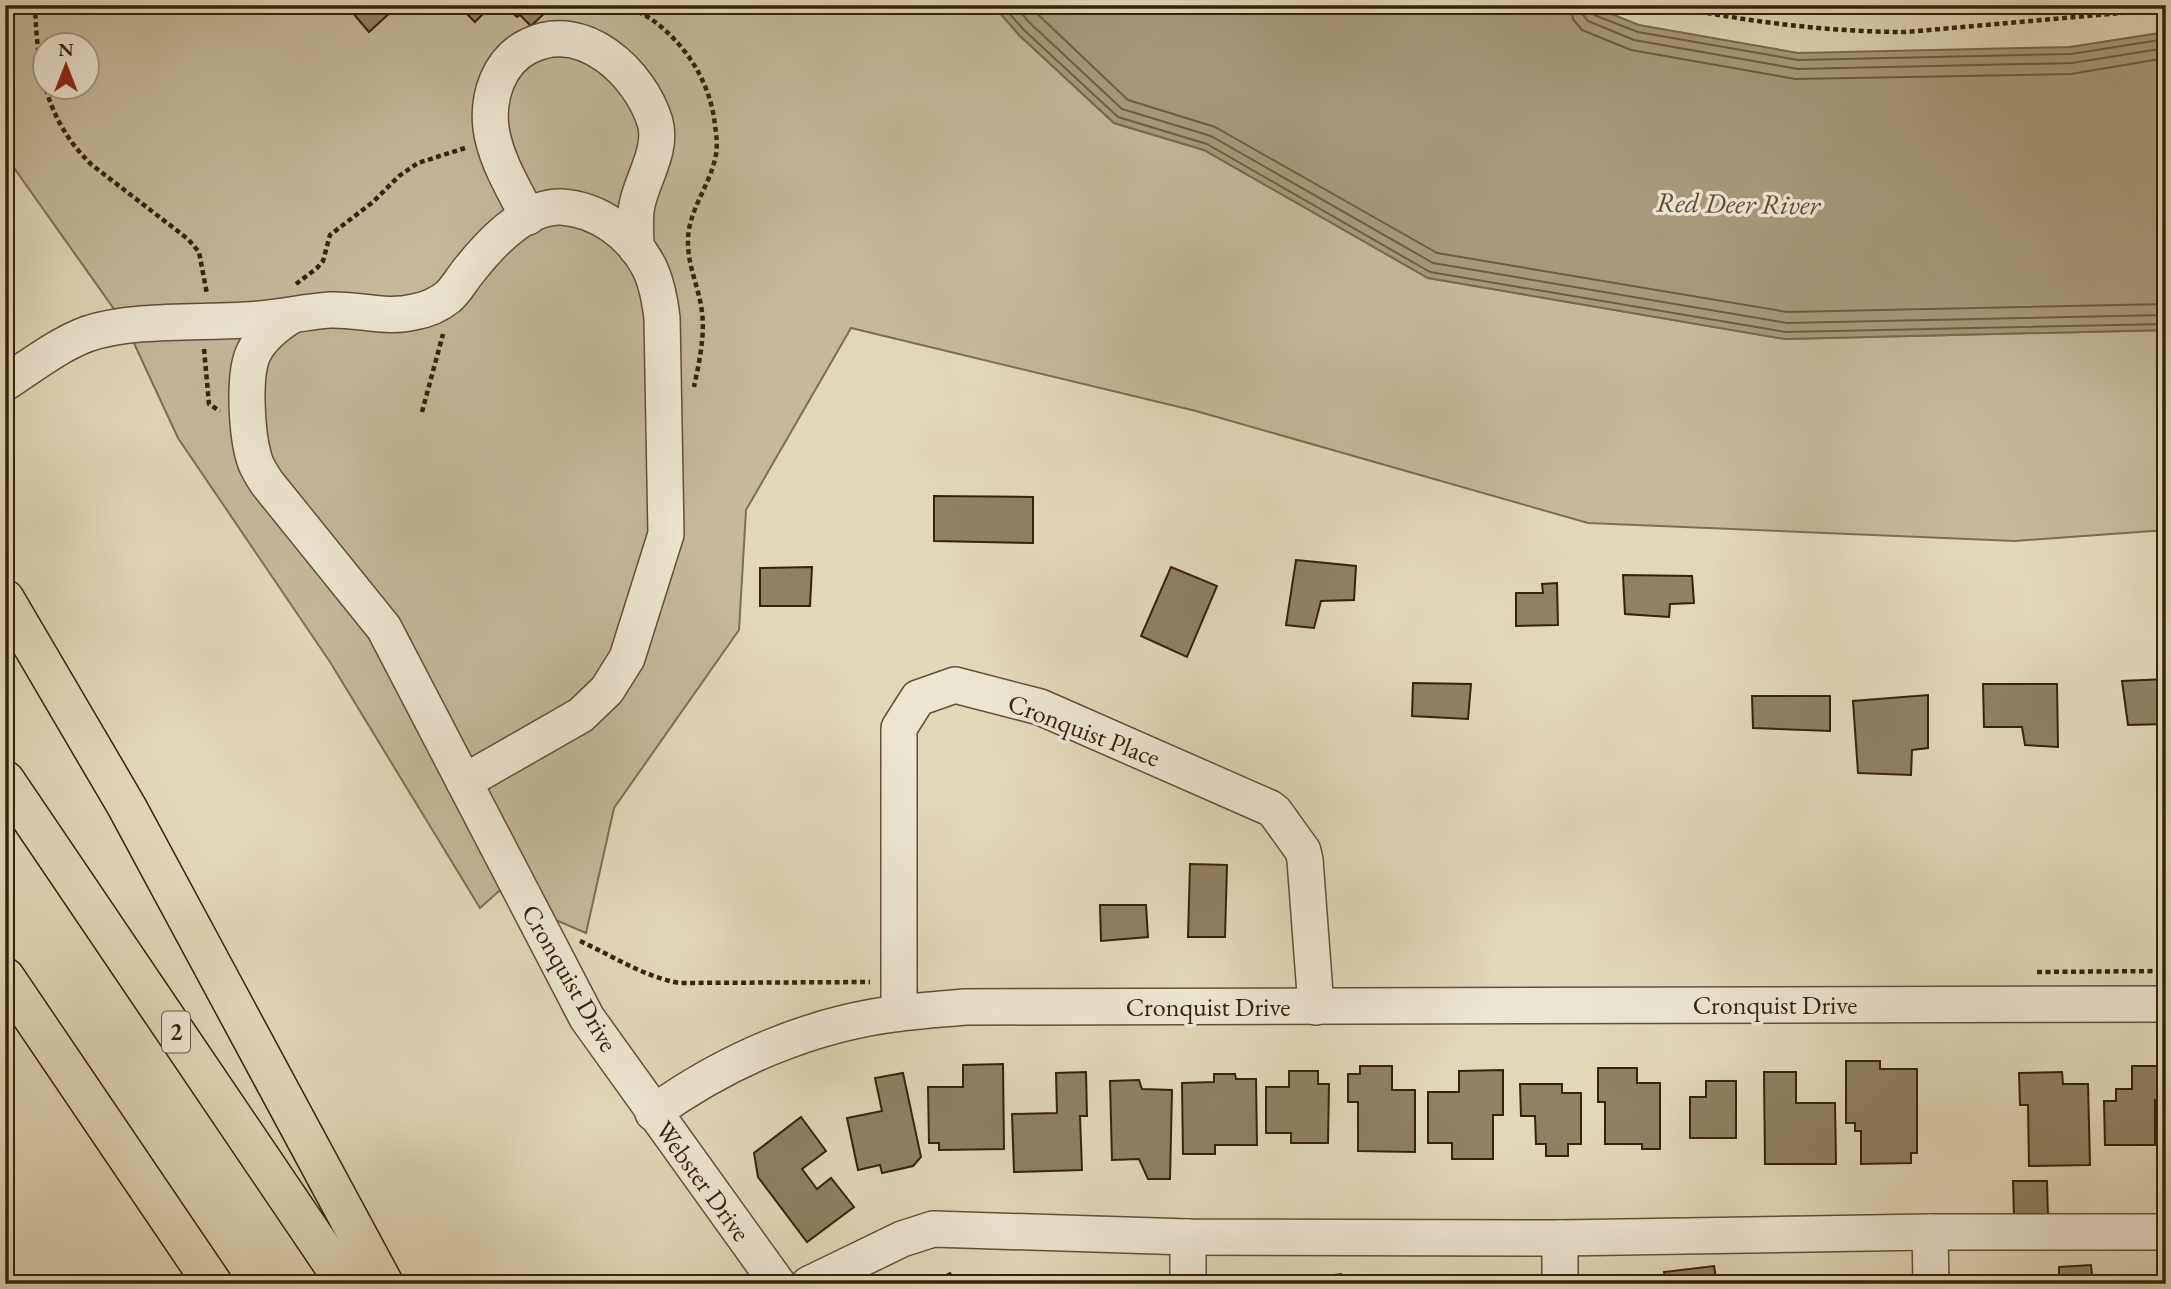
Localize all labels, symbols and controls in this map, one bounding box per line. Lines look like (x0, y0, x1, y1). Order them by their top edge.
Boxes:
north arrow (32, 32, 102, 102)
text: N (58, 37, 74, 62)
water label: Red Deer River (1656, 184, 1822, 222)
street label: Cronquist Place (1003, 685, 1165, 775)
street label: Cronquist Drive (514, 898, 626, 1058)
street label: Cronquist Drive (1693, 988, 1857, 1022)
street label: Cronquist Drive (1126, 990, 1290, 1024)
road number: 2 (162, 1012, 190, 1052)
street label: Webster Drive (648, 1114, 758, 1248)

